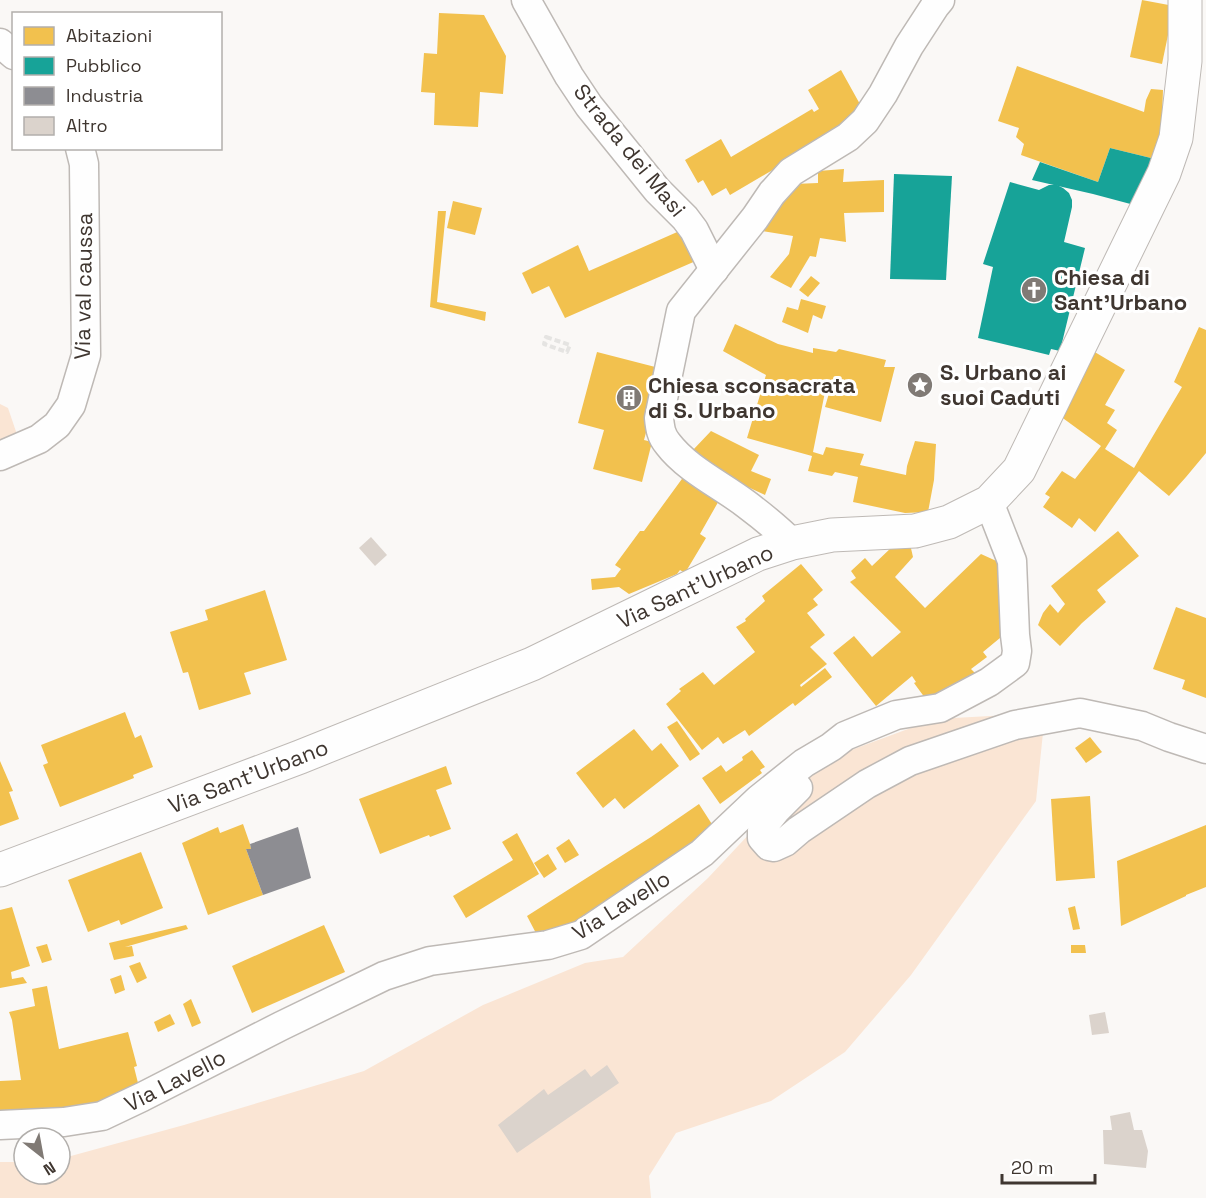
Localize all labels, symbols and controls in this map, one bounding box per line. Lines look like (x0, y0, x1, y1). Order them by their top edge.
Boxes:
legend (12, 12, 222, 150)
text: Abitazioni (66, 24, 152, 47)
text: Pubblico (66, 54, 142, 77)
street label: Strada dei Masi (568, 78, 692, 222)
text: Industria (66, 84, 143, 107)
text: Altro (66, 114, 108, 137)
street label: Via val caussa (68, 212, 98, 360)
place label: Chiesa di Sant'Urbano (1054, 263, 1187, 316)
church icon: Chiesa di Sant'Urbano (1019, 275, 1049, 305)
place label: S. Urbano ai suoi Caduti (940, 358, 1066, 411)
place icon: S. Urbano ai suoi Caduti (905, 370, 935, 400)
place label: Chiesa sconsacrata di S. Urbano (648, 371, 856, 424)
building icon: Chiesa sconsacrata di S. Urbano (614, 383, 644, 413)
street label: Via Sant'Urbano (612, 538, 778, 634)
street label: Via Sant'Urbano (164, 733, 332, 819)
street label: Via Lavello (567, 864, 675, 946)
street label: Via Lavello (120, 1043, 230, 1117)
north arrow (12, 1126, 72, 1186)
scale bar (1002, 1147, 1095, 1185)
text: 20 m (1011, 1156, 1054, 1179)
text: N (39, 1157, 59, 1180)

